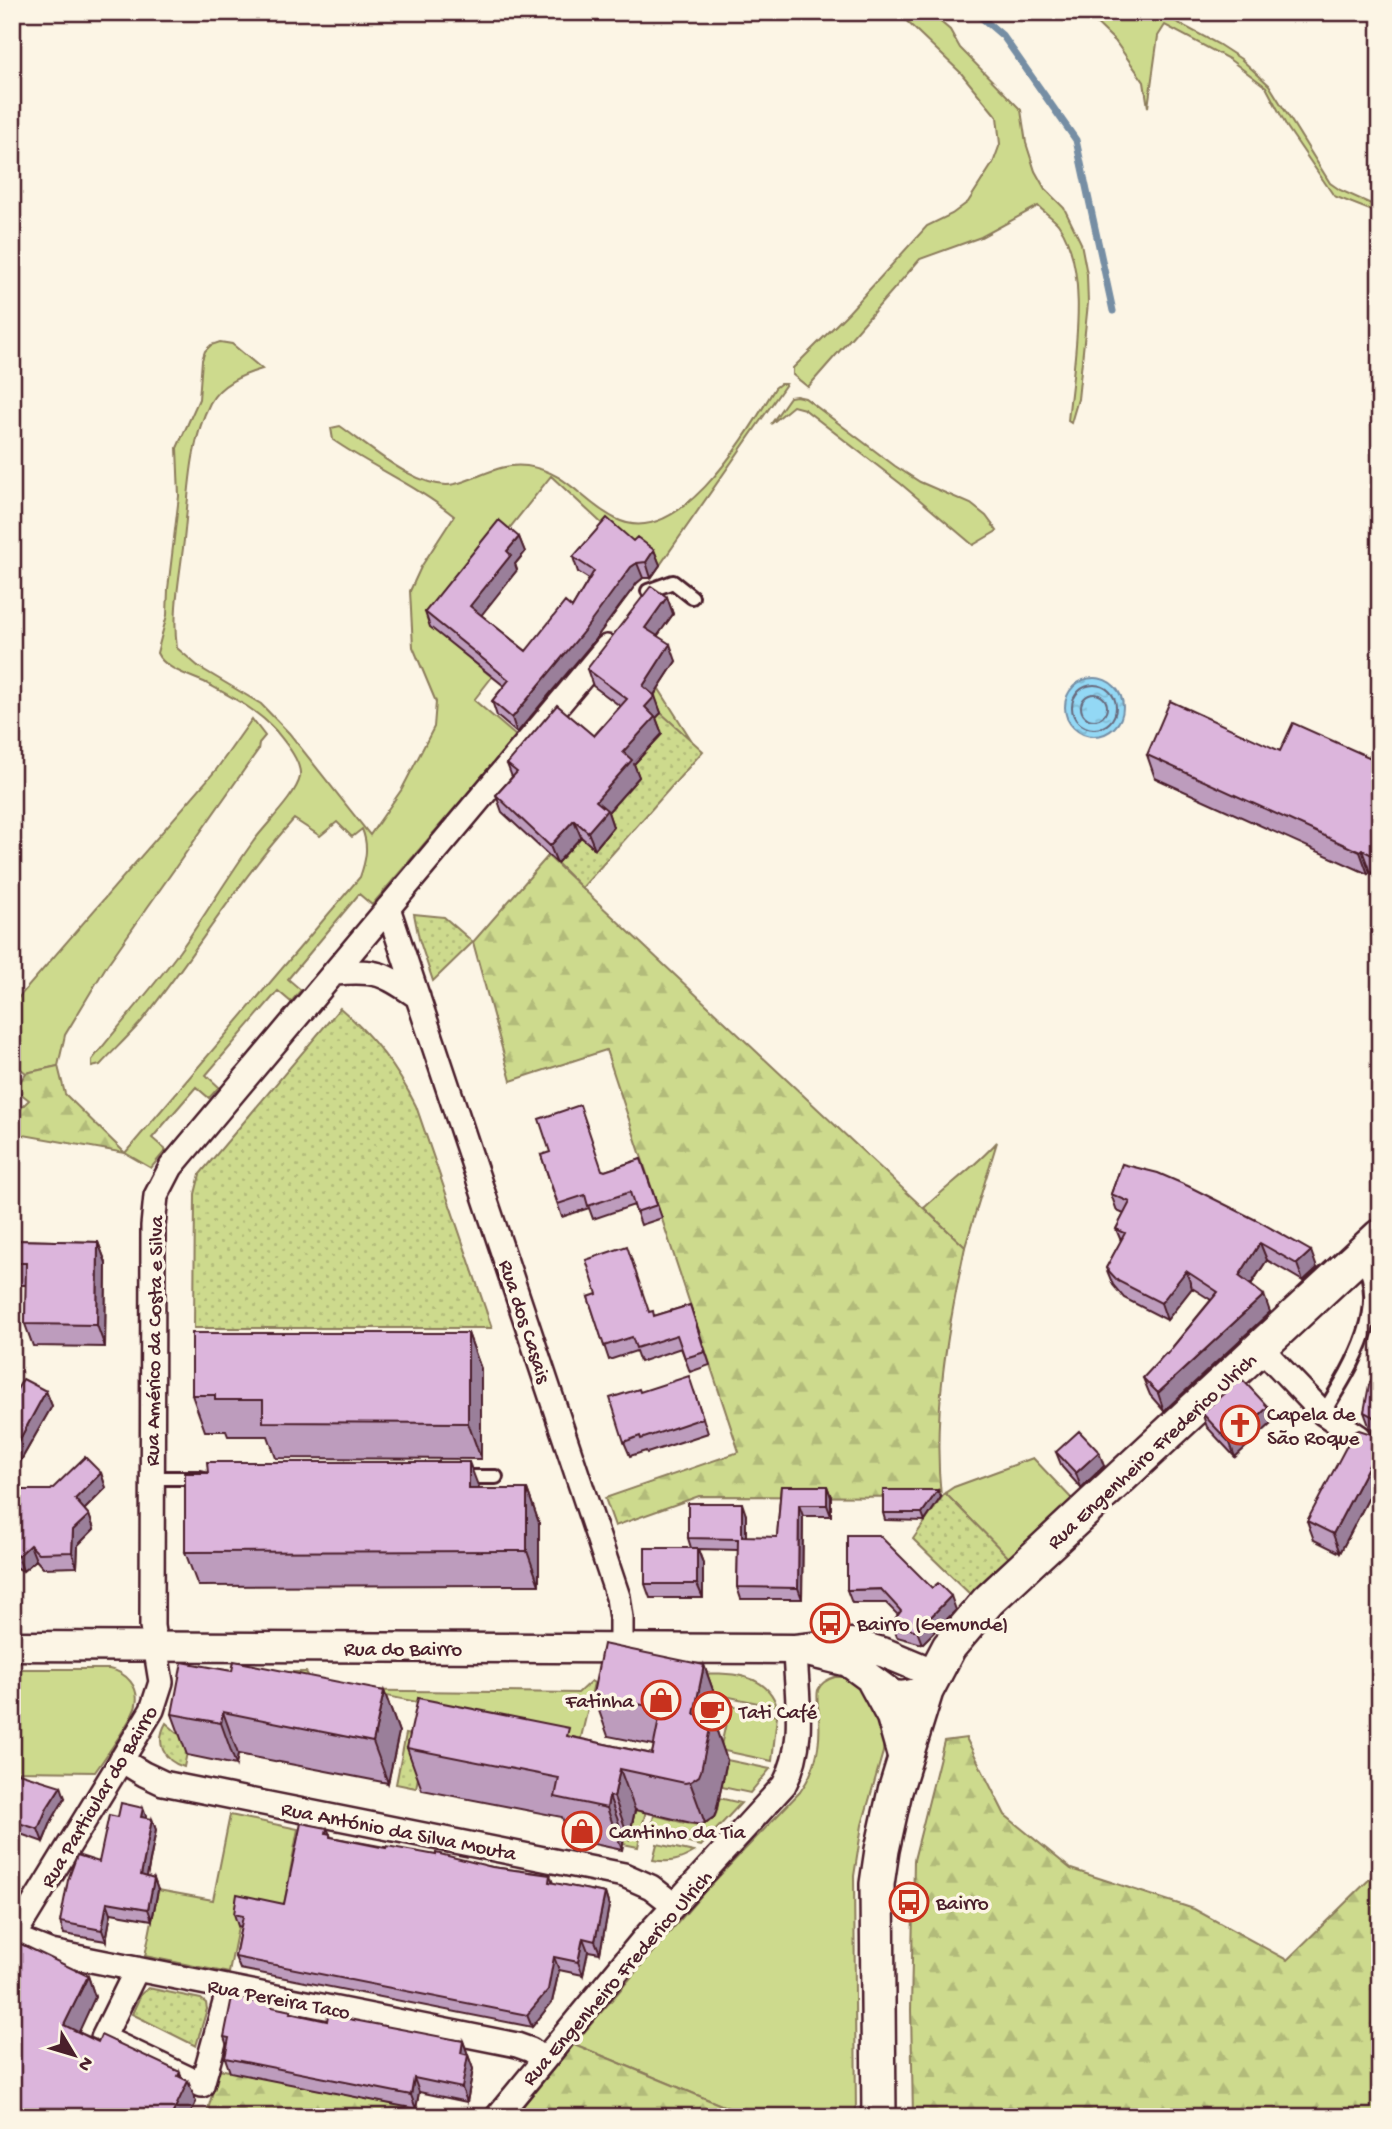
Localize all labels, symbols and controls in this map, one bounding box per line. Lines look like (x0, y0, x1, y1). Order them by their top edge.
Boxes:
street label: Rua Américo da Costa e Silva (142, 1214, 171, 1466)
street label: Rua dos Casais (491, 1257, 555, 1388)
street label: Rua Engenheiro Frederico Ulrich (1043, 1349, 1263, 1556)
church icon: Capela de São Roque (1219, 1404, 1261, 1446)
place label: Capela de São Roque (1267, 1404, 1361, 1453)
bus stop icon: Bairro (Gemunde) (809, 1602, 851, 1644)
place label: Bairro (Gemunde) (856, 1614, 1009, 1639)
street label: Rua do Bairro (344, 1639, 462, 1664)
shop icon: Fatinha (640, 1679, 682, 1721)
cafe icon: Tati Café (691, 1690, 733, 1732)
place label: Fatinha (565, 1691, 635, 1716)
street label: Rua Particular do Bairro (37, 1702, 165, 1893)
place label: Tati Café (738, 1702, 818, 1727)
street label: Rua António da Silva Mouta (279, 1798, 519, 1869)
shop icon: Cantinho da Tia (561, 1810, 603, 1852)
place label: Cantinho da Tia (609, 1822, 747, 1847)
street label: Rua Engenheiro Frederico Ulrich (518, 1866, 719, 2092)
bus stop icon: Bairro (888, 1881, 930, 1923)
place label: Bairro (935, 1893, 989, 1918)
street label: Rua Pereira Taco (205, 1975, 352, 2028)
north arrow (38, 2021, 108, 2090)
text: N (72, 2051, 98, 2075)

